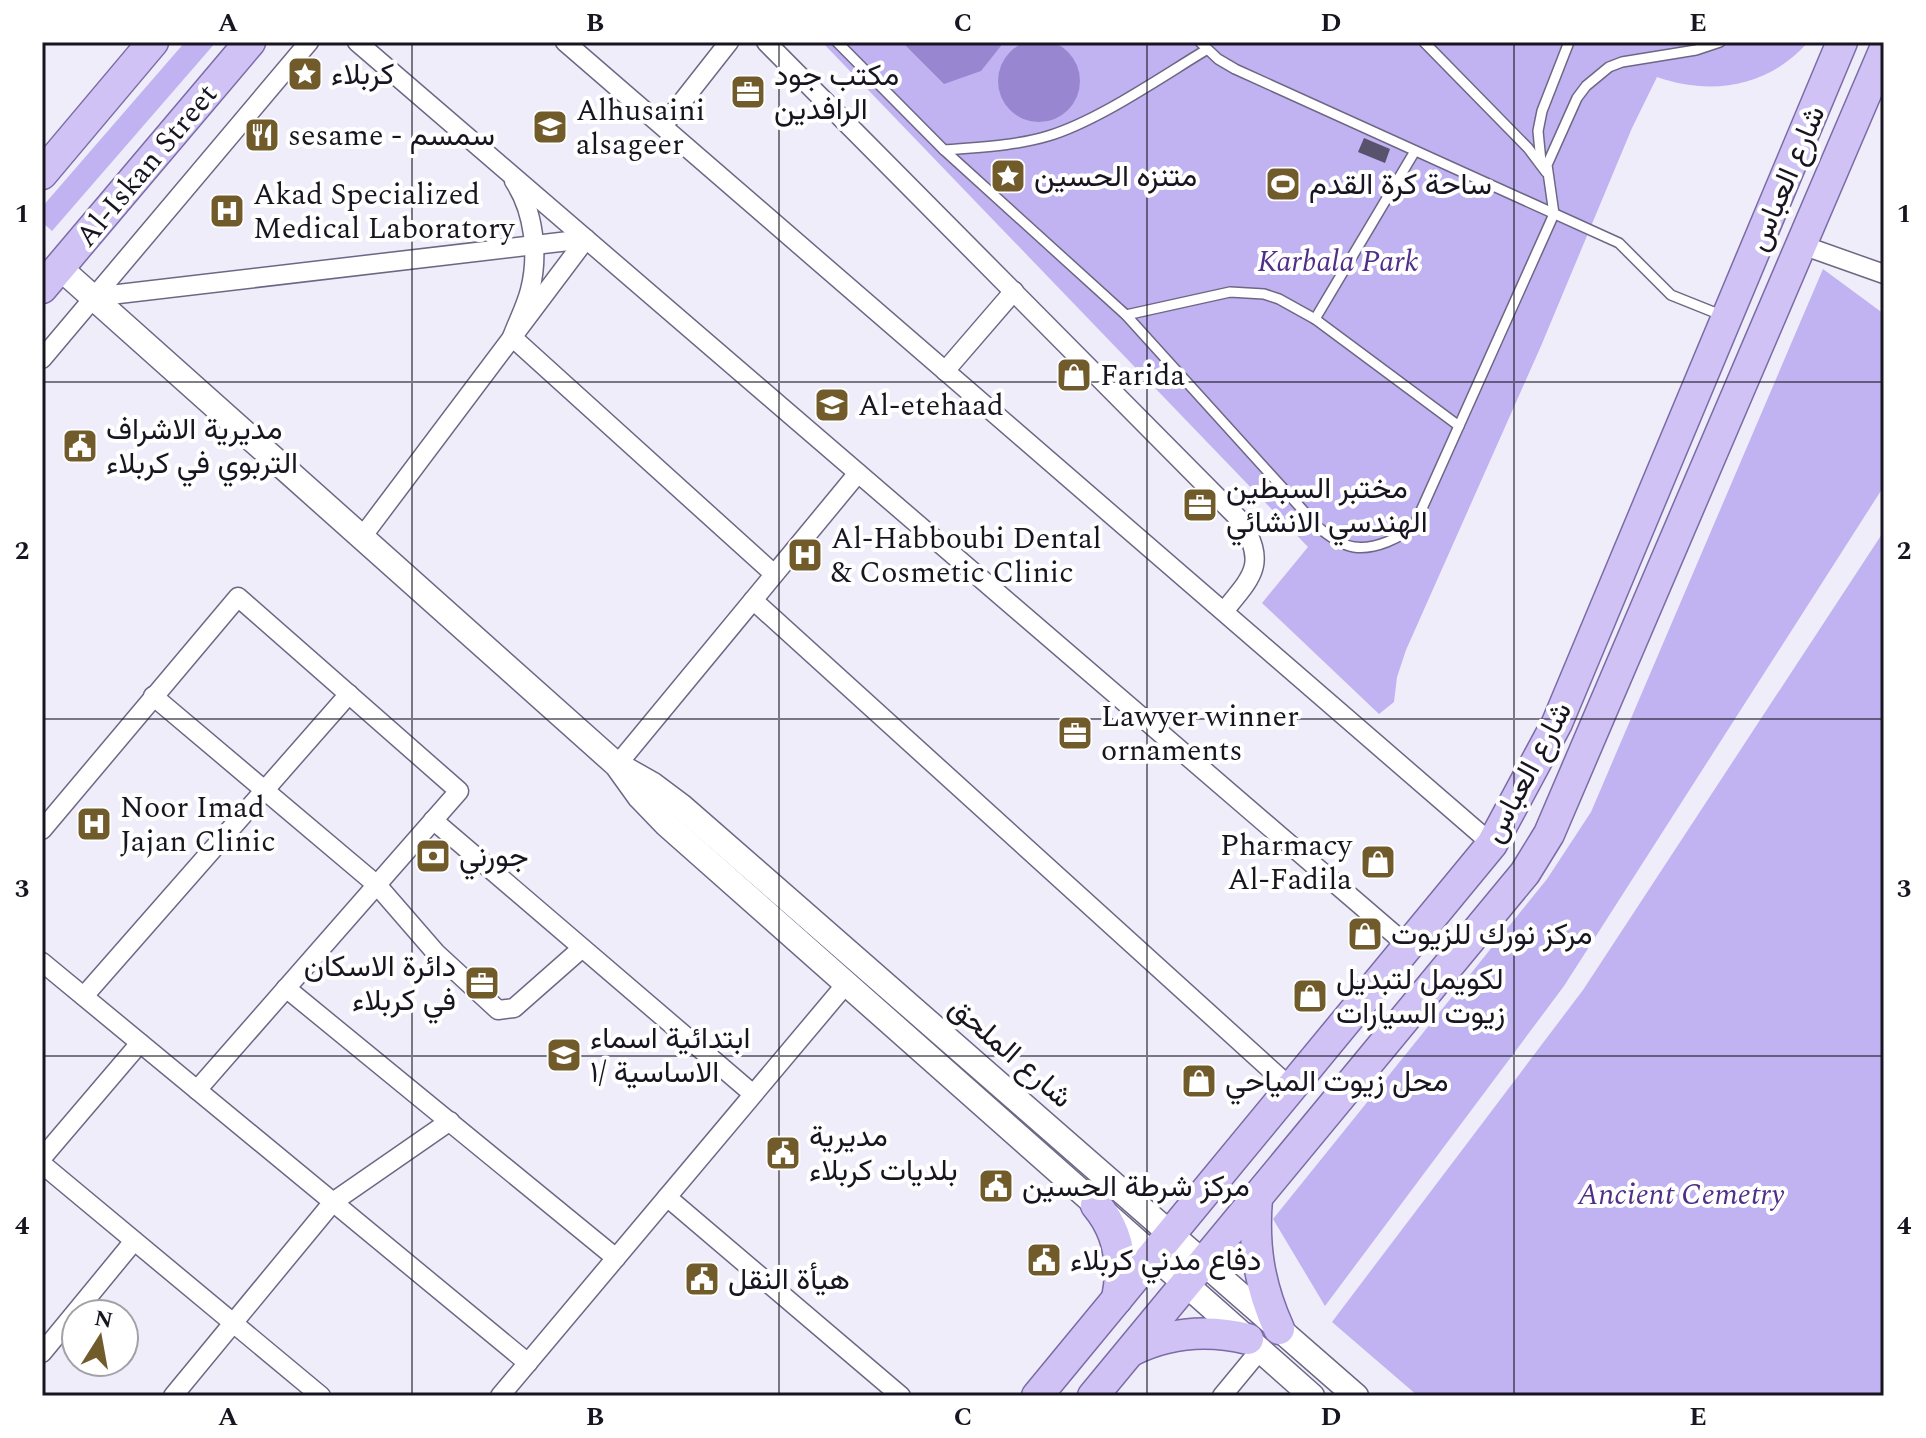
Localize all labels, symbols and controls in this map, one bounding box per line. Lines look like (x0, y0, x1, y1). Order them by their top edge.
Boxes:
text: A (218, 3, 238, 43)
text: B (586, 3, 604, 43)
text: C (954, 3, 972, 43)
text: D (1321, 3, 1341, 43)
text: E (1689, 3, 1707, 43)
place label: كربلاء (331, 52, 394, 98)
place label: مكتب جود الرافدين (774, 53, 899, 133)
place icon: كربلاء (286, 55, 324, 93)
office icon: مكتب جود الرافدين (729, 73, 767, 111)
street label: Al-Iskan Street (64, 74, 229, 258)
place label: Alhusaini alsageer (576, 88, 705, 168)
street label: شارع العباس (1736, 98, 1838, 258)
school or university icon: Alhusaini alsageer (531, 108, 569, 146)
place label: sesame - سمسم (288, 113, 495, 159)
restaurant icon: sesame - سمسم (243, 116, 281, 154)
place label: متنزه الحسين (1034, 154, 1197, 200)
place icon: متنزه الحسين (989, 157, 1027, 195)
place label: ساحة كرة القدم (1309, 162, 1492, 208)
sports icon: ساحة كرة القدم (1264, 165, 1302, 203)
place label: Akad Specialized Medical Laboratory (253, 172, 516, 252)
hospital icon: Akad Specialized Medical Laboratory (208, 192, 246, 230)
text: 1 (15, 194, 29, 234)
text: 1 (1897, 194, 1911, 234)
park label: Karbala Park (1257, 239, 1419, 285)
place label: Farida (1100, 353, 1186, 399)
shop icon: Farida (1055, 356, 1093, 394)
place label: Al-etehaad (858, 383, 1004, 429)
school or university icon: Al-etehaad (813, 386, 851, 424)
place label: مديرية الاشراف التربوي في كربلاء (106, 407, 298, 487)
public building icon: مديرية الاشراف التربوي في كربلاء (61, 427, 99, 465)
place label: مختبر السبطين الهندسي الانشائي (1226, 466, 1428, 546)
office icon: مختبر السبطين الهندسي الانشائي (1181, 486, 1219, 524)
place label: Al-Habboubi Dental & Cosmetic Clinic (831, 516, 1102, 596)
text: 2 (15, 531, 29, 571)
text: 2 (1897, 531, 1911, 571)
hospital icon: Al-Habboubi Dental & Cosmetic Clinic (786, 536, 824, 574)
place label: Lawyer winner ornaments (1101, 694, 1299, 774)
street label: شارع العباس (1471, 694, 1584, 851)
office icon: Lawyer winner ornaments (1056, 714, 1094, 752)
place label: Noor Imad Jajan Clinic (120, 785, 276, 865)
hospital icon: Noor Imad Jajan Clinic (75, 805, 113, 843)
place label: Pharmacy Al-Fadila (1220, 823, 1354, 903)
place label: جورني (459, 834, 529, 880)
bank icon: جورني (414, 837, 452, 875)
shop icon: Pharmacy Al-Fadila (1359, 843, 1397, 881)
text: 3 (15, 869, 29, 909)
text: 3 (1897, 869, 1911, 909)
place label: مركز نورك للزيوت (1391, 912, 1593, 958)
shop icon: مركز نورك للزيوت (1346, 915, 1384, 953)
place label: دائرة الاسكان في كربلاء (304, 944, 456, 1024)
place label: لكويمل لتبديل زيوت السيارات (1336, 957, 1505, 1037)
office icon: دائرة الاسكان في كربلاء (463, 964, 501, 1002)
shop icon: لكويمل لتبديل زيوت السيارات (1291, 977, 1329, 1015)
street label: شارع الملحق (938, 986, 1083, 1120)
place label: ابتدائية اسماء الاساسية /١ (590, 1016, 750, 1096)
school or university icon: ابتدائية اسماء الاساسية /١ (545, 1036, 583, 1074)
place label: محل زيوت المياحي (1225, 1059, 1448, 1105)
shop icon: محل زيوت المياحي (1180, 1062, 1218, 1100)
place label: مديرية بلديات كربلاء (809, 1114, 958, 1194)
public building icon: مديرية بلديات كربلاء (764, 1134, 802, 1172)
place label: مركز شرطة الحسين (1022, 1164, 1250, 1210)
public building icon: مركز شرطة الحسين (977, 1167, 1015, 1205)
park label: Ancient Cemetry (1577, 1172, 1785, 1218)
text: 4 (15, 1206, 30, 1246)
text: 4 (1897, 1206, 1912, 1246)
place label: دفاع مدني كربلاء (1070, 1238, 1261, 1284)
public building icon: دفاع مدني كربلاء (1025, 1241, 1063, 1279)
place label: هيأة النقل (728, 1257, 850, 1303)
public building icon: هيأة النقل (683, 1260, 721, 1298)
north arrow (60, 1298, 140, 1378)
text: N (92, 1302, 116, 1338)
text: A (218, 1397, 238, 1437)
text: B (586, 1397, 604, 1437)
text: C (954, 1397, 972, 1437)
text: D (1321, 1397, 1341, 1437)
text: E (1689, 1397, 1707, 1437)

